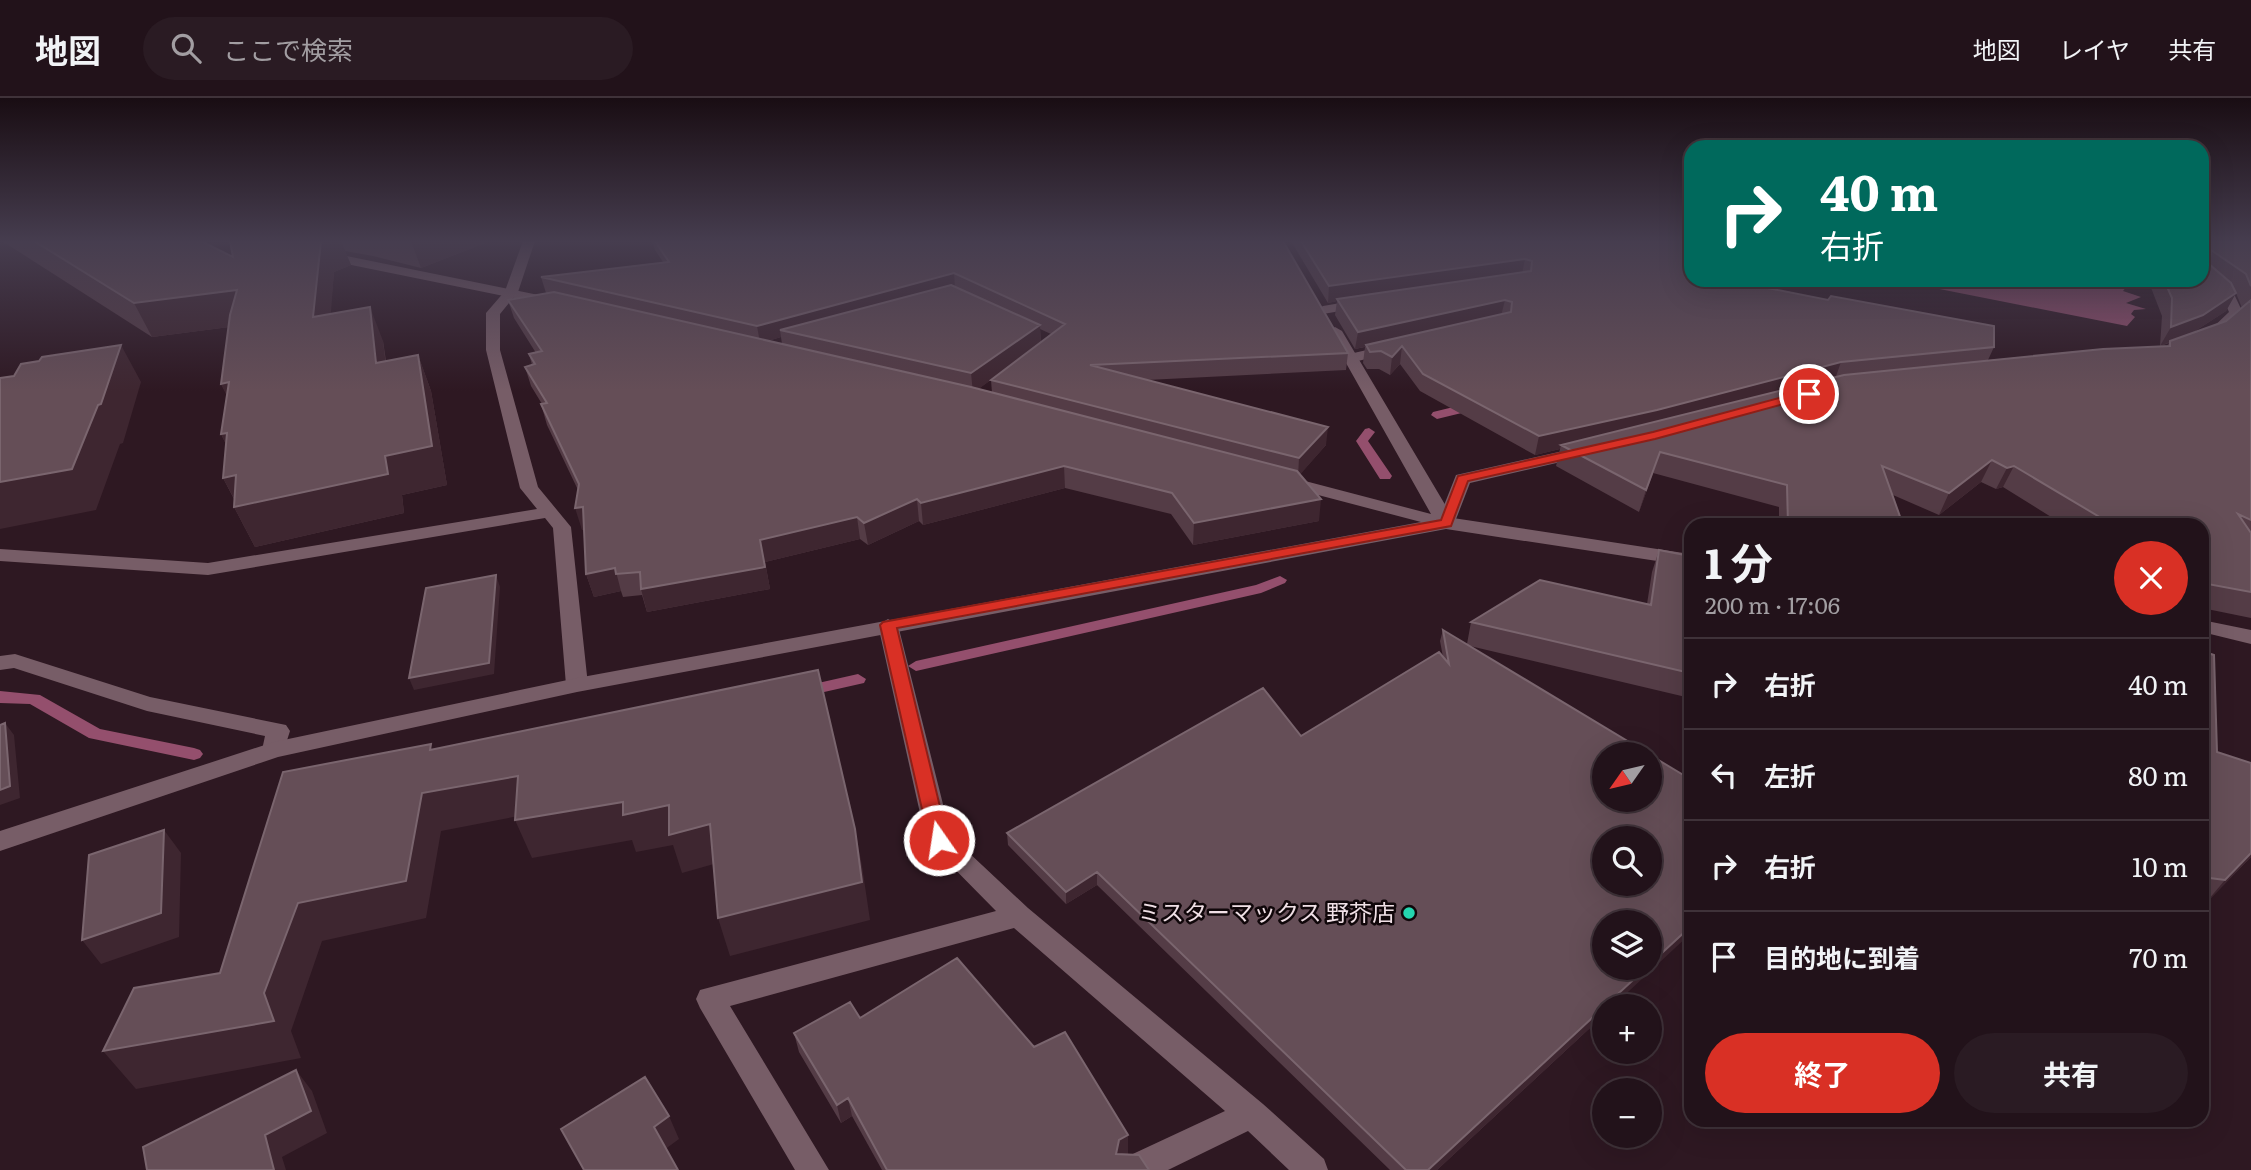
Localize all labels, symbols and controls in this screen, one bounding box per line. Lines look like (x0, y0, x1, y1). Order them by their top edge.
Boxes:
search box (143, 17, 633, 80)
text: 地図 (35, 24, 101, 73)
icon: search (167, 29, 205, 67)
text: ここで検索 (223, 29, 353, 68)
text: 地図 (1973, 31, 2021, 66)
text: レイヤ (2059, 31, 2130, 66)
text: 共有 (2168, 31, 2216, 66)
text: 40 m (1820, 153, 1938, 226)
icon: right (1705, 168, 1796, 259)
text: 右折 (1820, 220, 1884, 268)
pin (1779, 364, 1839, 424)
icon: arrive (1790, 375, 1828, 413)
text: 1 分 (1705, 530, 1773, 592)
button: close (2114, 541, 2188, 615)
text: 200 m · 17:06 (1705, 587, 1840, 621)
text: 右折 (1764, 664, 1816, 703)
text: 40 m (2128, 664, 2188, 703)
icon: right (1705, 665, 1743, 703)
north arrow (1592, 742, 1662, 812)
map controls (1592, 742, 1662, 1148)
text: 左折 (1764, 755, 1816, 794)
text: 80 m (2128, 755, 2188, 794)
icon: left (1705, 756, 1743, 794)
position arrow (902, 803, 976, 877)
button: search (1592, 826, 1662, 896)
text: 右折 (1764, 846, 1816, 885)
text: 10 m (2132, 846, 2188, 885)
icon: right (1705, 847, 1743, 885)
place label: ミスターマックス 野芥店 (1138, 894, 1395, 928)
marker: ミスターマックス 野芥店 (1401, 905, 1417, 921)
button: layers (1592, 910, 1662, 980)
text: 目的地に到着 (1764, 937, 1920, 976)
text: 70 m (2129, 937, 2188, 976)
icon: arrive (1705, 938, 1743, 976)
button: + (1592, 994, 1662, 1064)
button: 終了 (1705, 1033, 1940, 1113)
button: 共有 (1954, 1033, 2188, 1113)
button: − (1592, 1078, 1662, 1148)

